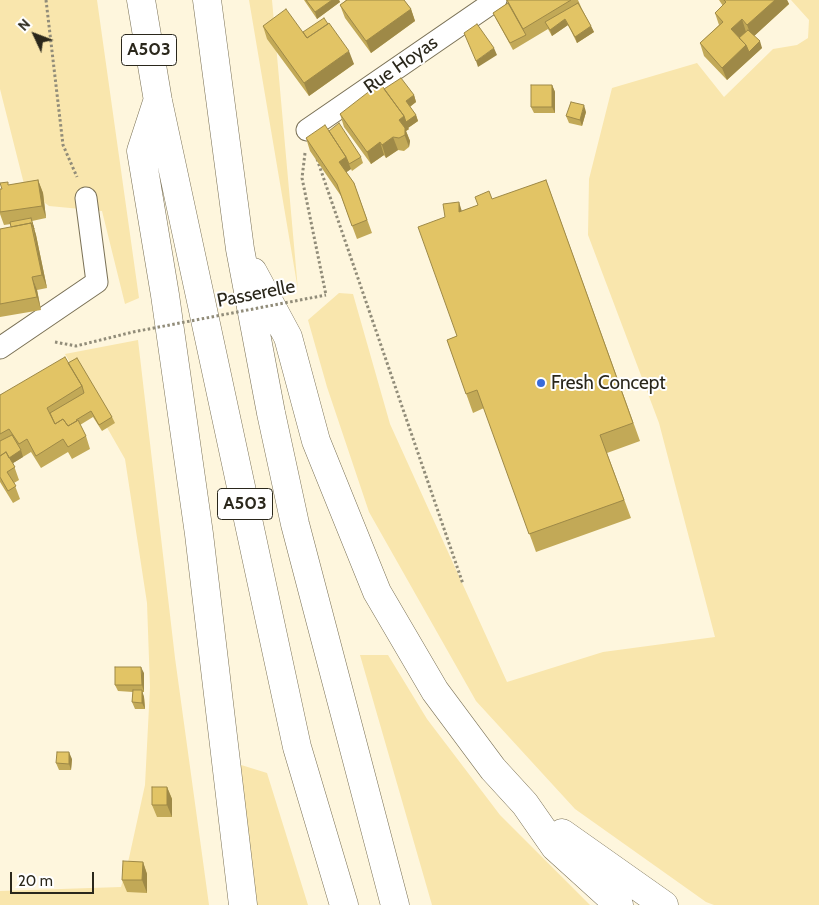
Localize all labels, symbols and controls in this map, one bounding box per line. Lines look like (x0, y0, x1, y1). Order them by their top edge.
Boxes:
north arrow (10, 10, 60, 60)
text: N (14, 15, 34, 35)
street label: Rue Hoyas (360, 31, 442, 99)
road number: A503 (122, 34, 176, 66)
street label: Passerelle (215, 275, 297, 313)
place label: Fresh Concept (551, 372, 666, 394)
marker: Fresh Concept (535, 377, 547, 389)
road number: A503 (218, 488, 272, 520)
scale bar (12, 862, 96, 894)
text: 20 m (18, 872, 53, 890)

